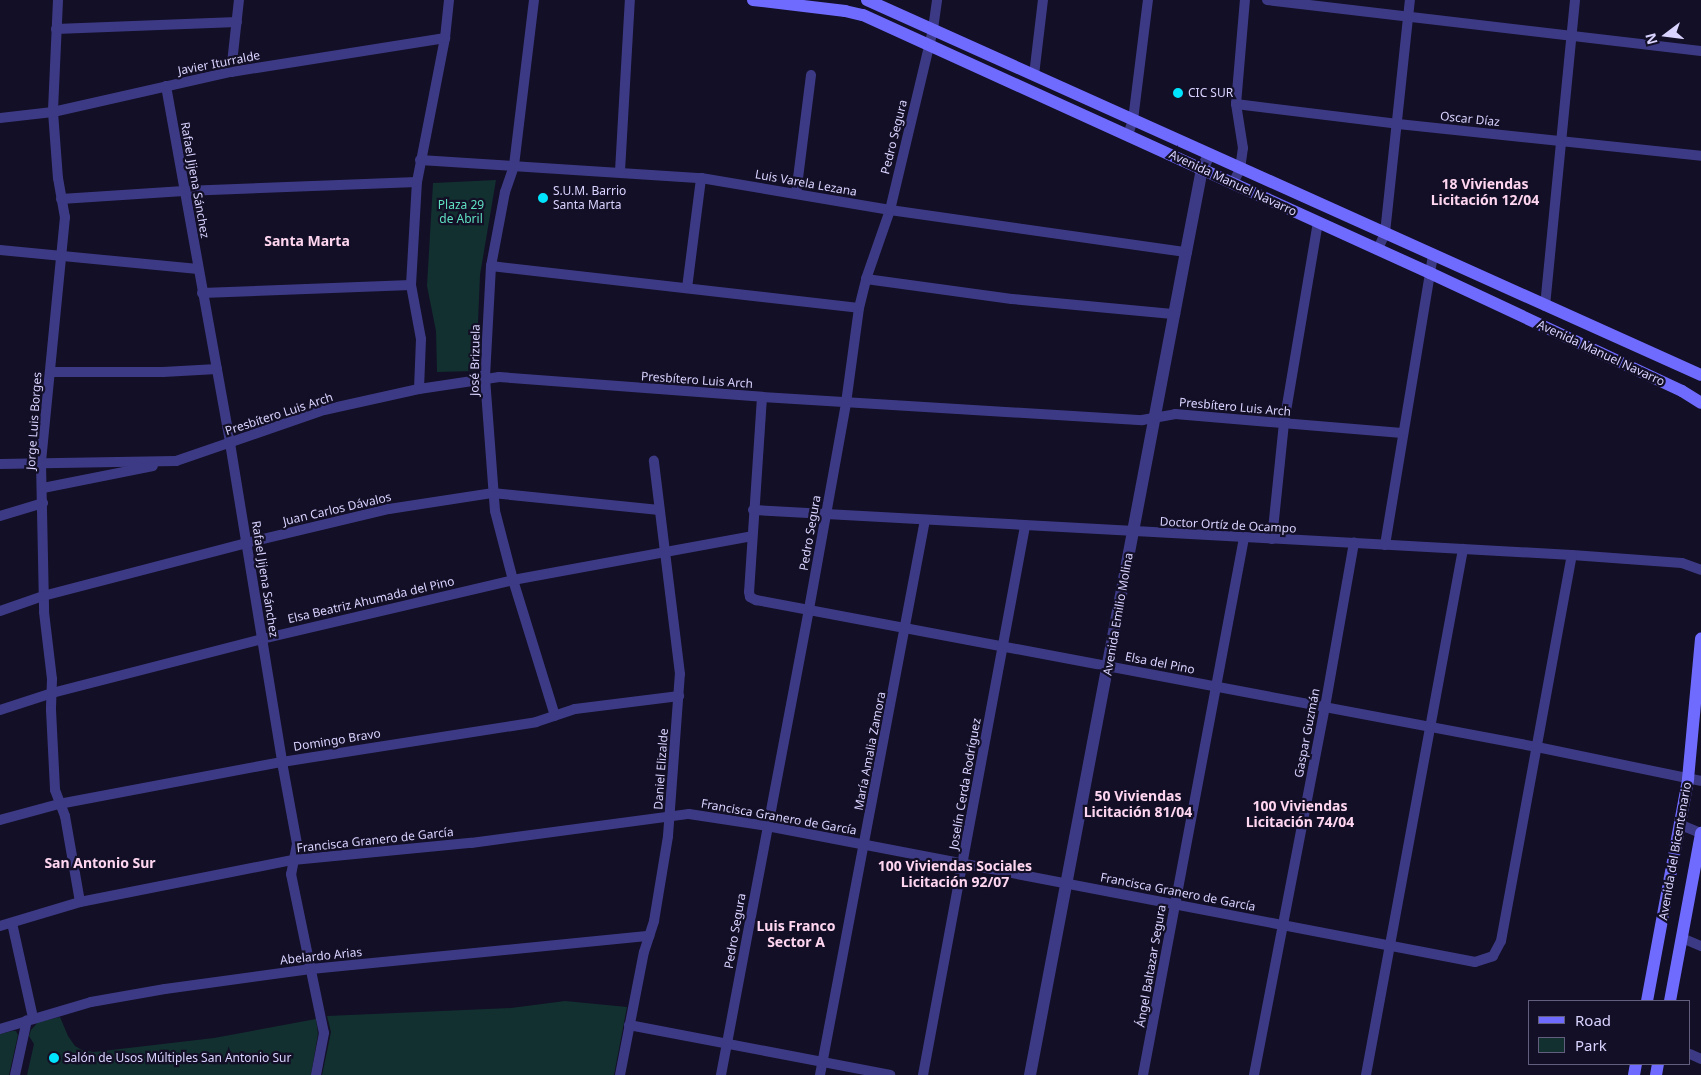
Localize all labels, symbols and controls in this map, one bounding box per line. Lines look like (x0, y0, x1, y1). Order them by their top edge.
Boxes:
north arrow (1641, 10, 1691, 60)
text: N (1640, 31, 1662, 47)
street label: Javier Iturralde (177, 48, 261, 78)
place label: CIC SUR (1188, 86, 1233, 100)
marker: CIC SUR (1172, 87, 1184, 99)
street label: Pedro Segura (878, 98, 910, 176)
street label: Oscar Díaz (1439, 109, 1501, 129)
street label: Rafael Jijena Sánchez (178, 121, 212, 239)
street label: Avenida Manuel Navarro (1167, 147, 1299, 219)
street label: Luis Varela Lezana (754, 167, 858, 199)
district label: 18 Viviendas Licitación 12/04 (1431, 176, 1539, 208)
place label: S.U.M. Barrio Santa Marta (553, 184, 626, 212)
marker: S.U.M. Barrio Santa Marta (537, 192, 549, 204)
park label: Plaza 29 de Abril (438, 198, 484, 226)
district label: Santa Marta (264, 233, 350, 249)
street label: Avenida Manuel Navarro (1535, 317, 1667, 389)
street label: José Brizuela (467, 324, 483, 396)
street label: Presbítero Luis Arch (640, 369, 754, 391)
street label: Jorge Luis Borges (23, 372, 45, 470)
street label: Presbítero Luis Arch (223, 390, 335, 438)
street label: Presbítero Luis Arch (1178, 395, 1292, 419)
street label: Juan Carlos Dávalos (281, 490, 393, 528)
street label: Pedro Segura (796, 494, 824, 572)
street label: Doctor Ortíz de Ocampo (1159, 514, 1297, 536)
street label: Rafael Jijena Sánchez (249, 520, 281, 638)
street label: Avenida Emilio Molina (1100, 552, 1136, 676)
street label: Elsa Beatriz Ahumada del Pino (286, 574, 456, 626)
street label: Elsa del Pino (1124, 649, 1196, 677)
street label: Gaspar Guzmán (1291, 687, 1323, 779)
street label: María Amalia Zamora (851, 690, 889, 812)
street label: Joselín Cerda Rodríguez (946, 717, 984, 851)
street label: Domingo Bravo (292, 726, 382, 754)
street label: Daniel Elizalde (651, 728, 671, 810)
street label: Avenida del Bicentenario (1656, 781, 1694, 921)
district label: 50 Viviendas Licitación 81/04 (1084, 788, 1192, 820)
street label: Francisca Granero de García (700, 796, 858, 838)
district label: 100 Viviendas Licitación 74/04 (1246, 798, 1354, 830)
street label: Francisca Granero de García (296, 825, 454, 855)
district label: San Antonio Sur (44, 855, 156, 871)
district label: 100 Viviendas Sociales Licitación 92/07 (878, 858, 1032, 890)
street label: Francisca Granero de García (1099, 870, 1257, 914)
street label: Pedro Segura (721, 892, 749, 970)
street label: Ángel Baltazar Segura (1133, 904, 1169, 1028)
district label: Luis Franco Sector A (757, 918, 835, 950)
street label: Abelardo Arias (279, 945, 363, 967)
legend (1528, 1000, 1691, 1065)
text: Road (1575, 1010, 1611, 1030)
text: Park (1575, 1035, 1607, 1055)
place label: Salón de Usos Múltiples San Antonio Sur (64, 1051, 291, 1065)
marker: Salón de Usos Múltiples San Antonio Sur (48, 1052, 60, 1064)

